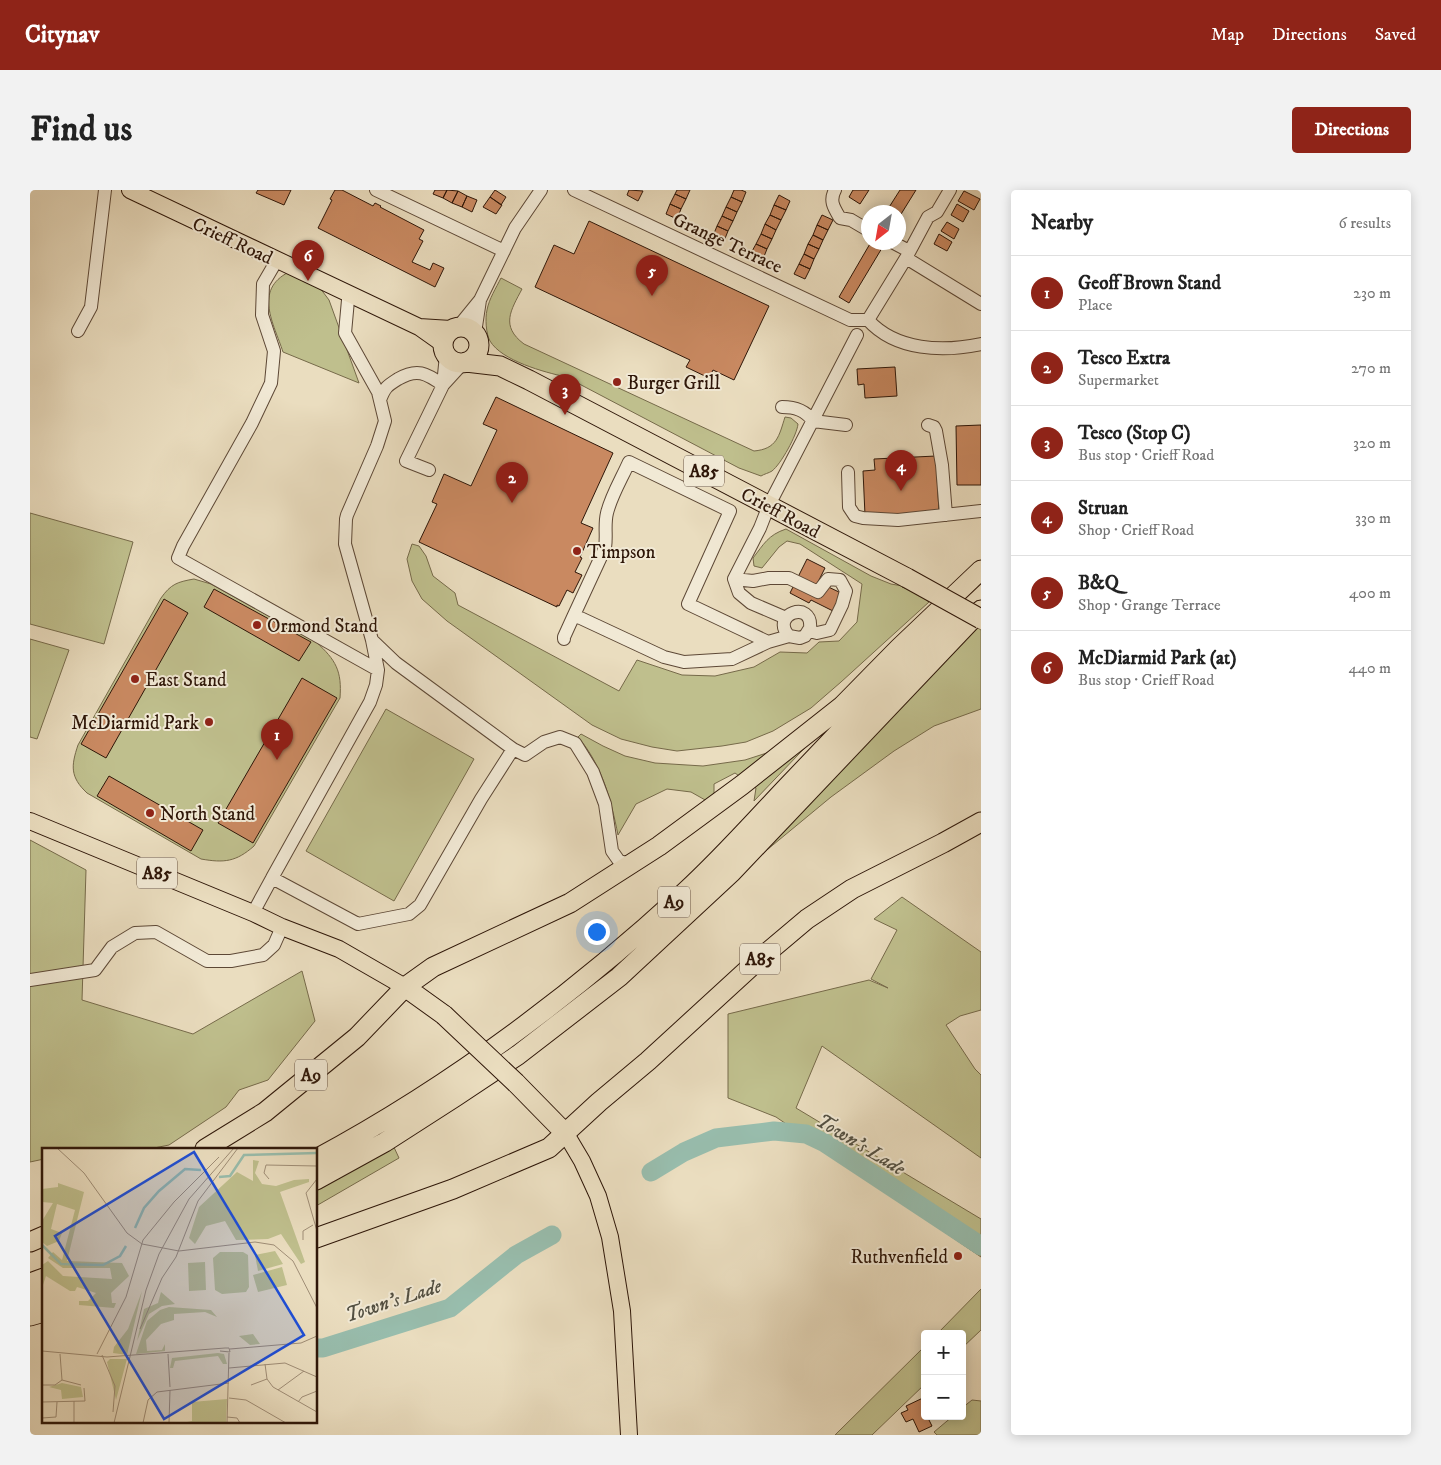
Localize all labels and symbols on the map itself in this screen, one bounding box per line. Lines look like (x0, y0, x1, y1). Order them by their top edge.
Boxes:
north arrow (861, 205, 906, 250)
street label: Grange Terrace (669, 208, 786, 279)
street label: Crieff Road (188, 213, 277, 270)
pin: 6 (292, 240, 324, 281)
pin: 5 (636, 255, 668, 296)
place label: Burger Grill (627, 372, 720, 395)
pin: 3 (549, 374, 581, 415)
marker: Burger Grill (611, 376, 623, 388)
pin: 4 (885, 450, 917, 491)
road number: A85 (684, 456, 724, 486)
pin: 2 (496, 462, 528, 503)
street label: Crieff Road (737, 483, 824, 544)
place label: Timpson (587, 541, 656, 564)
marker: Timpson (571, 545, 583, 557)
place label: Ormond Stand (267, 615, 378, 638)
marker: Ormond Stand (251, 619, 263, 631)
place label: East Stand (145, 669, 227, 692)
marker: East Stand (129, 673, 141, 685)
place label: McDiarmid Park (71, 712, 200, 735)
marker: McDiarmid Park (203, 716, 215, 728)
pin: 1 (261, 719, 293, 760)
place label: North Stand (160, 803, 256, 826)
marker: North Stand (144, 807, 156, 819)
road number: A85 (137, 858, 177, 888)
road number: A9 (658, 886, 690, 918)
your location (584, 919, 610, 945)
road number: A85 (740, 944, 780, 974)
road number: A9 (295, 1060, 327, 1090)
water label: Town's Lade (811, 1109, 910, 1182)
inset map (42, 1148, 318, 1422)
place label: Ruthvenfield (850, 1246, 949, 1269)
marker: Ruthvenfield (952, 1250, 964, 1262)
water label: Town's Lade (342, 1274, 446, 1329)

